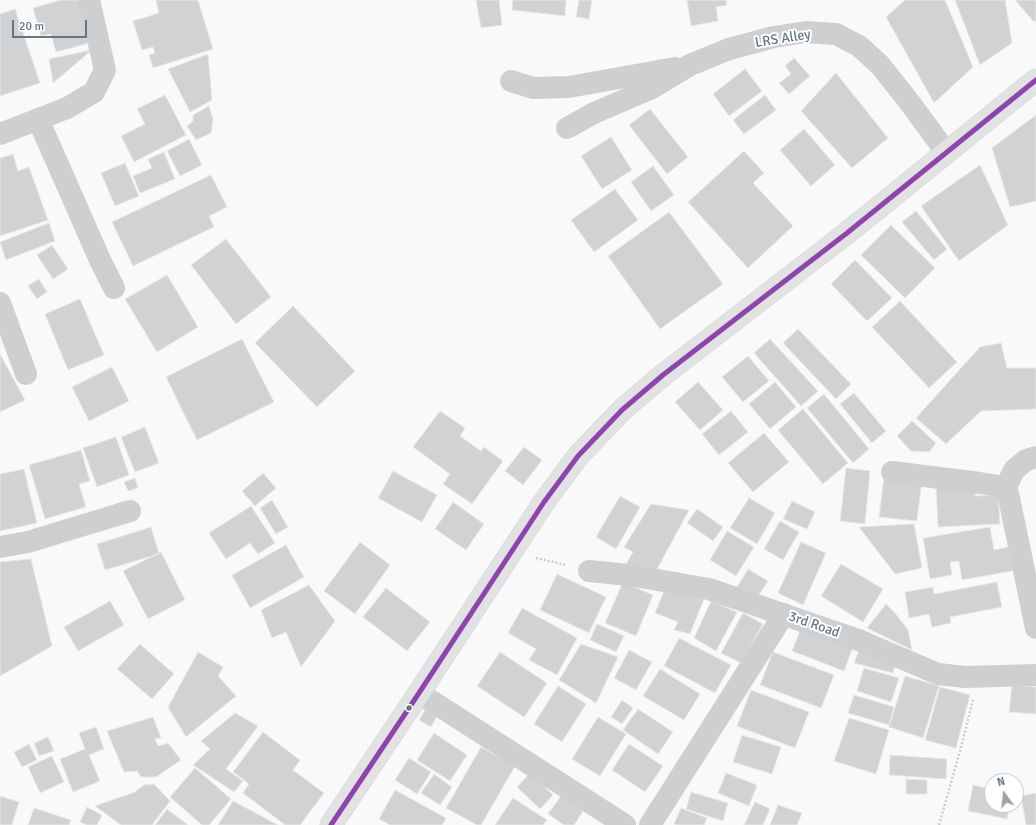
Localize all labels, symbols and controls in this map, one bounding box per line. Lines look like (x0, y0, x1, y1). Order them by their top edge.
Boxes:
scale bar (14, 12, 89, 38)
text: 20 m (19, 19, 44, 34)
street label: LRS Alley (754, 26, 812, 52)
street label: 3rd Road (786, 608, 842, 642)
unlabelled marker (404, 703, 414, 713)
north arrow (984, 773, 1024, 813)
text: N (996, 775, 1006, 789)

